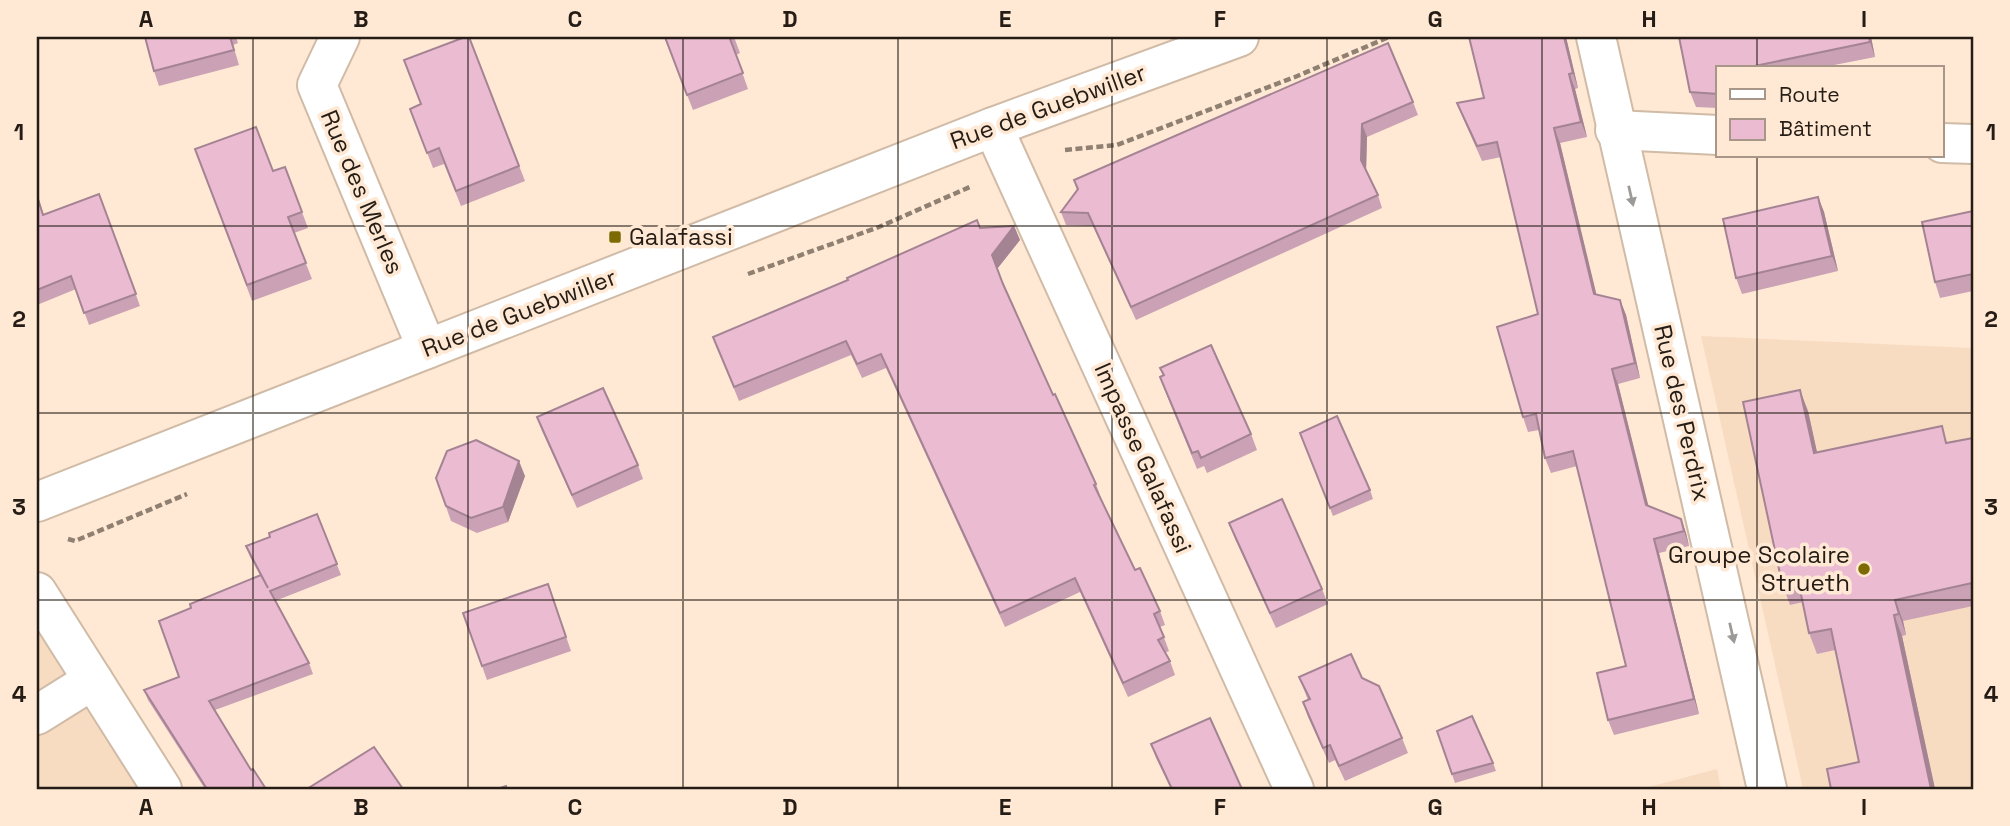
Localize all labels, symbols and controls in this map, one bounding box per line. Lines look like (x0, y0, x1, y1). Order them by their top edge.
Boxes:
text: A (139, 4, 154, 34)
text: B (353, 4, 369, 34)
text: C (568, 4, 582, 34)
text: D (782, 4, 798, 34)
text: E (999, 4, 1011, 34)
text: F (1214, 4, 1226, 34)
text: G (1427, 4, 1443, 34)
text: H (1641, 4, 1657, 34)
text: I (1861, 4, 1867, 34)
street label: Rue de Guebwiller (946, 57, 1150, 156)
legend (1716, 66, 1944, 158)
text: Route (1779, 81, 1840, 108)
street label: Rue des Merles (314, 105, 411, 279)
text: Bâtiment (1779, 115, 1872, 142)
text: 1 (14, 117, 24, 147)
text: 1 (1986, 117, 1996, 147)
one-way arrow (1626, 186, 1637, 208)
place label: Galafassi (629, 221, 733, 252)
marker: Galafassi (607, 229, 623, 245)
street label: Rue de Guebwiller (417, 261, 621, 364)
text: 2 (12, 304, 26, 334)
text: 2 (1984, 304, 1998, 334)
street label: Rue des Perdrix (1647, 322, 1718, 504)
street label: Impasse Galafassi (1088, 358, 1199, 558)
text: 3 (12, 492, 26, 522)
text: 3 (1984, 492, 1998, 522)
place label: Groupe Scolaire Strueth (1668, 539, 1850, 598)
marker: Groupe Scolaire Strueth (1856, 561, 1872, 577)
one-way arrow (1726, 622, 1737, 644)
text: 4 (12, 679, 27, 709)
text: 4 (1984, 679, 1999, 709)
text: A (139, 792, 154, 822)
text: B (353, 792, 369, 822)
text: C (568, 792, 582, 822)
text: D (782, 792, 798, 822)
text: E (999, 792, 1011, 822)
text: F (1214, 792, 1226, 822)
text: G (1427, 792, 1443, 822)
text: H (1641, 792, 1657, 822)
text: I (1861, 792, 1867, 822)

